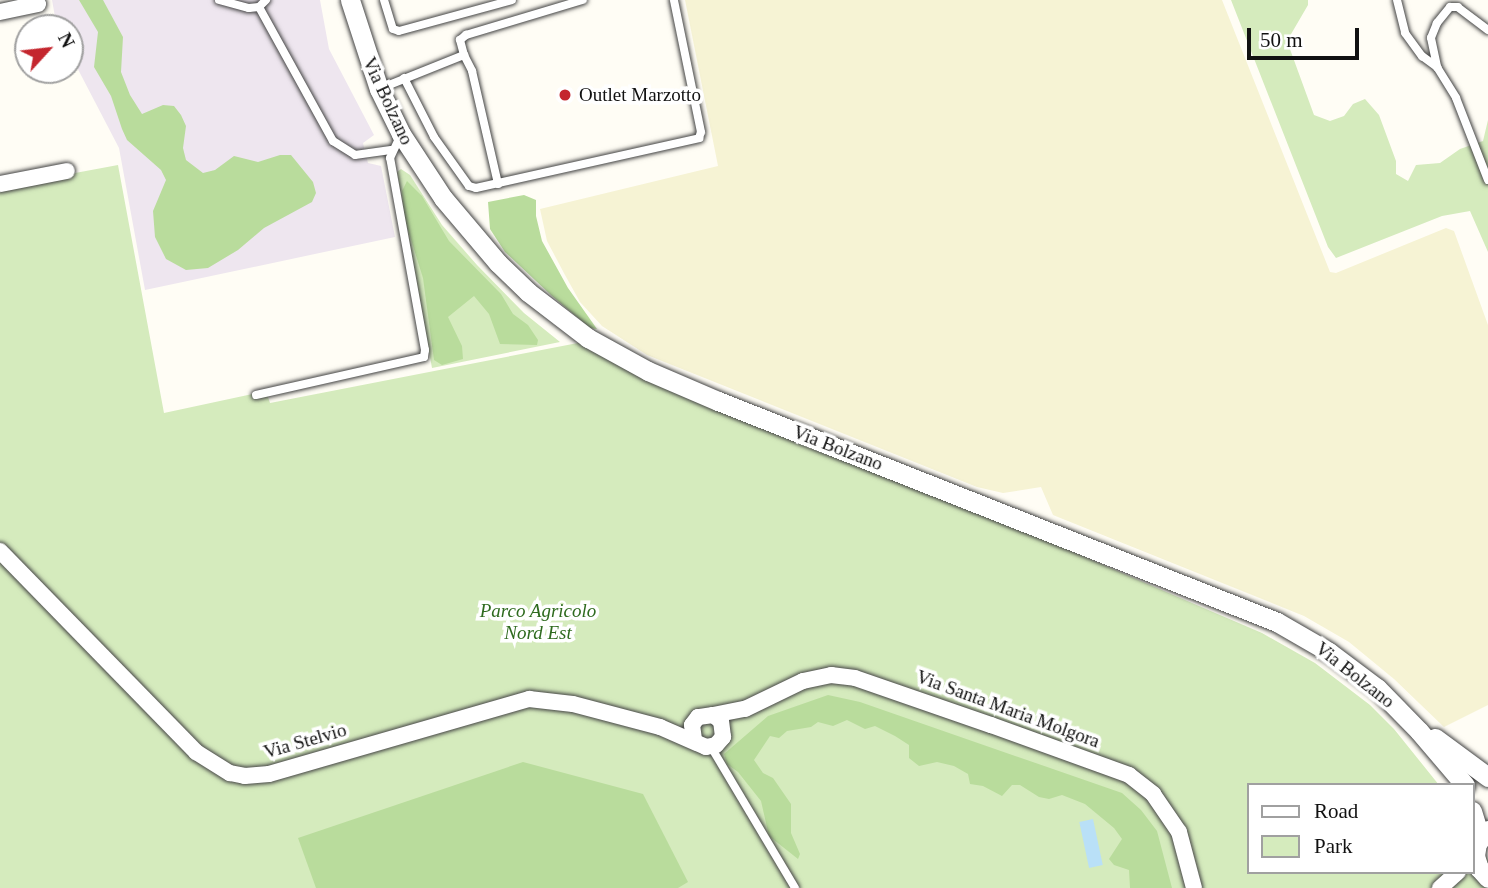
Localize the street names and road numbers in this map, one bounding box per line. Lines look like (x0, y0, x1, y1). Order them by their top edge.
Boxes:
street label: Via Bolzano (358, 53, 418, 149)
street label: Via Bolzano (790, 420, 886, 476)
street label: Via Bolzano (1311, 637, 1399, 713)
street label: Via Santa Maria Molgora (913, 665, 1103, 753)
street label: Via Stelvio (261, 718, 349, 764)

